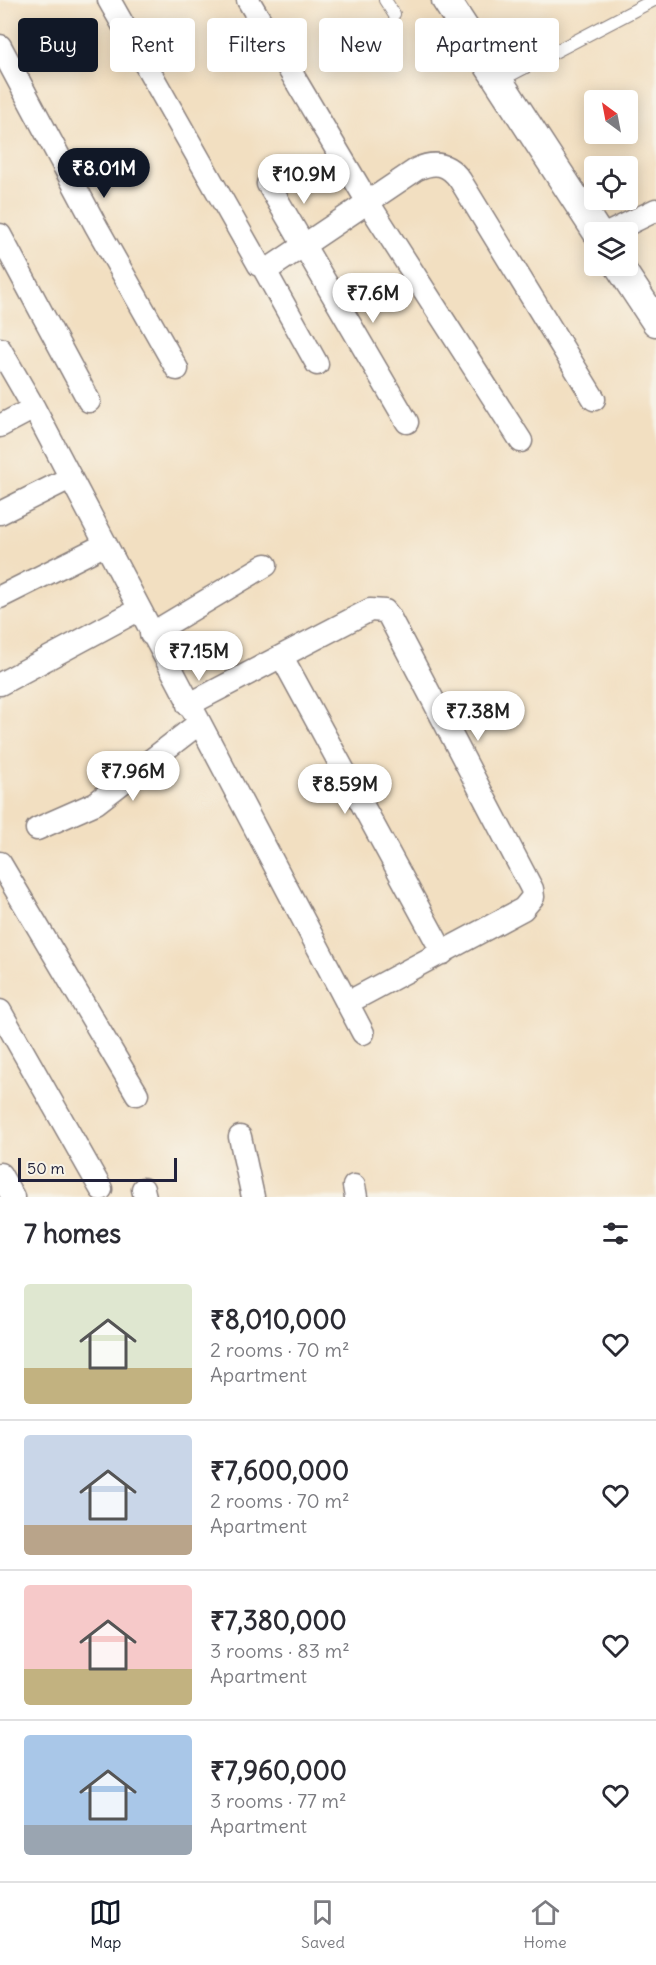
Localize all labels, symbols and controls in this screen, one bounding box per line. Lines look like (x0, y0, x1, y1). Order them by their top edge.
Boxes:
chip: Buy (18, 18, 98, 72)
chip: Rent (110, 18, 195, 72)
chip: Filters (207, 18, 307, 72)
chip: New (319, 18, 403, 72)
chip: Apartment (415, 18, 559, 72)
north arrow (584, 90, 638, 144)
map controls (584, 90, 638, 276)
pin: ₹8.01M (55, 148, 153, 199)
pin: ₹10.9M (255, 154, 353, 205)
text: ₹8.01M (72, 155, 136, 180)
button: locate (584, 156, 638, 210)
text: ₹10.9M (272, 161, 336, 186)
button: layers (584, 222, 638, 276)
pin: ₹7.6M (331, 273, 415, 324)
text: ₹7.6M (346, 280, 400, 305)
pin: ₹7.15M (150, 631, 248, 682)
text: ₹7.15M (169, 638, 229, 663)
pin: ₹7.38M (429, 691, 527, 742)
text: ₹7.38M (446, 698, 510, 723)
pin: ₹7.96M (84, 751, 182, 802)
text: ₹7.96M (101, 758, 165, 783)
pin: ₹8.59M (296, 764, 394, 815)
text: ₹8.59M (312, 771, 378, 796)
scale bar (18, 1155, 177, 1182)
text: 50 m (27, 1158, 65, 1178)
text: 7 homes (24, 1217, 121, 1250)
icon: filters (599, 1217, 632, 1250)
text: ₹8,010,000 (210, 1303, 347, 1336)
icon: home (72, 1308, 144, 1380)
icon: heart (599, 1328, 632, 1361)
text: 2 rooms · 70 m² (210, 1337, 350, 1362)
text: Apartment (210, 1362, 307, 1387)
text: ₹7,600,000 (210, 1454, 349, 1487)
icon: home (72, 1459, 144, 1531)
icon: heart (599, 1479, 632, 1512)
text: 2 rooms · 70 m² (210, 1488, 350, 1513)
text: Apartment (210, 1513, 307, 1538)
text: ₹7,380,000 (210, 1604, 347, 1637)
icon: home (72, 1609, 144, 1681)
icon: heart (599, 1629, 632, 1662)
text: 3 rooms · 83 m² (210, 1638, 350, 1663)
text: Apartment (210, 1663, 307, 1688)
text: ₹7,960,000 (210, 1754, 347, 1787)
icon: home (72, 1759, 144, 1831)
icon: heart (599, 1779, 632, 1812)
text: 3 rooms · 77 m² (210, 1788, 347, 1813)
text: Apartment (210, 1813, 307, 1838)
tab: Map (89, 1896, 122, 1952)
tab: Saved (301, 1896, 345, 1952)
tab: Home (524, 1896, 567, 1952)

